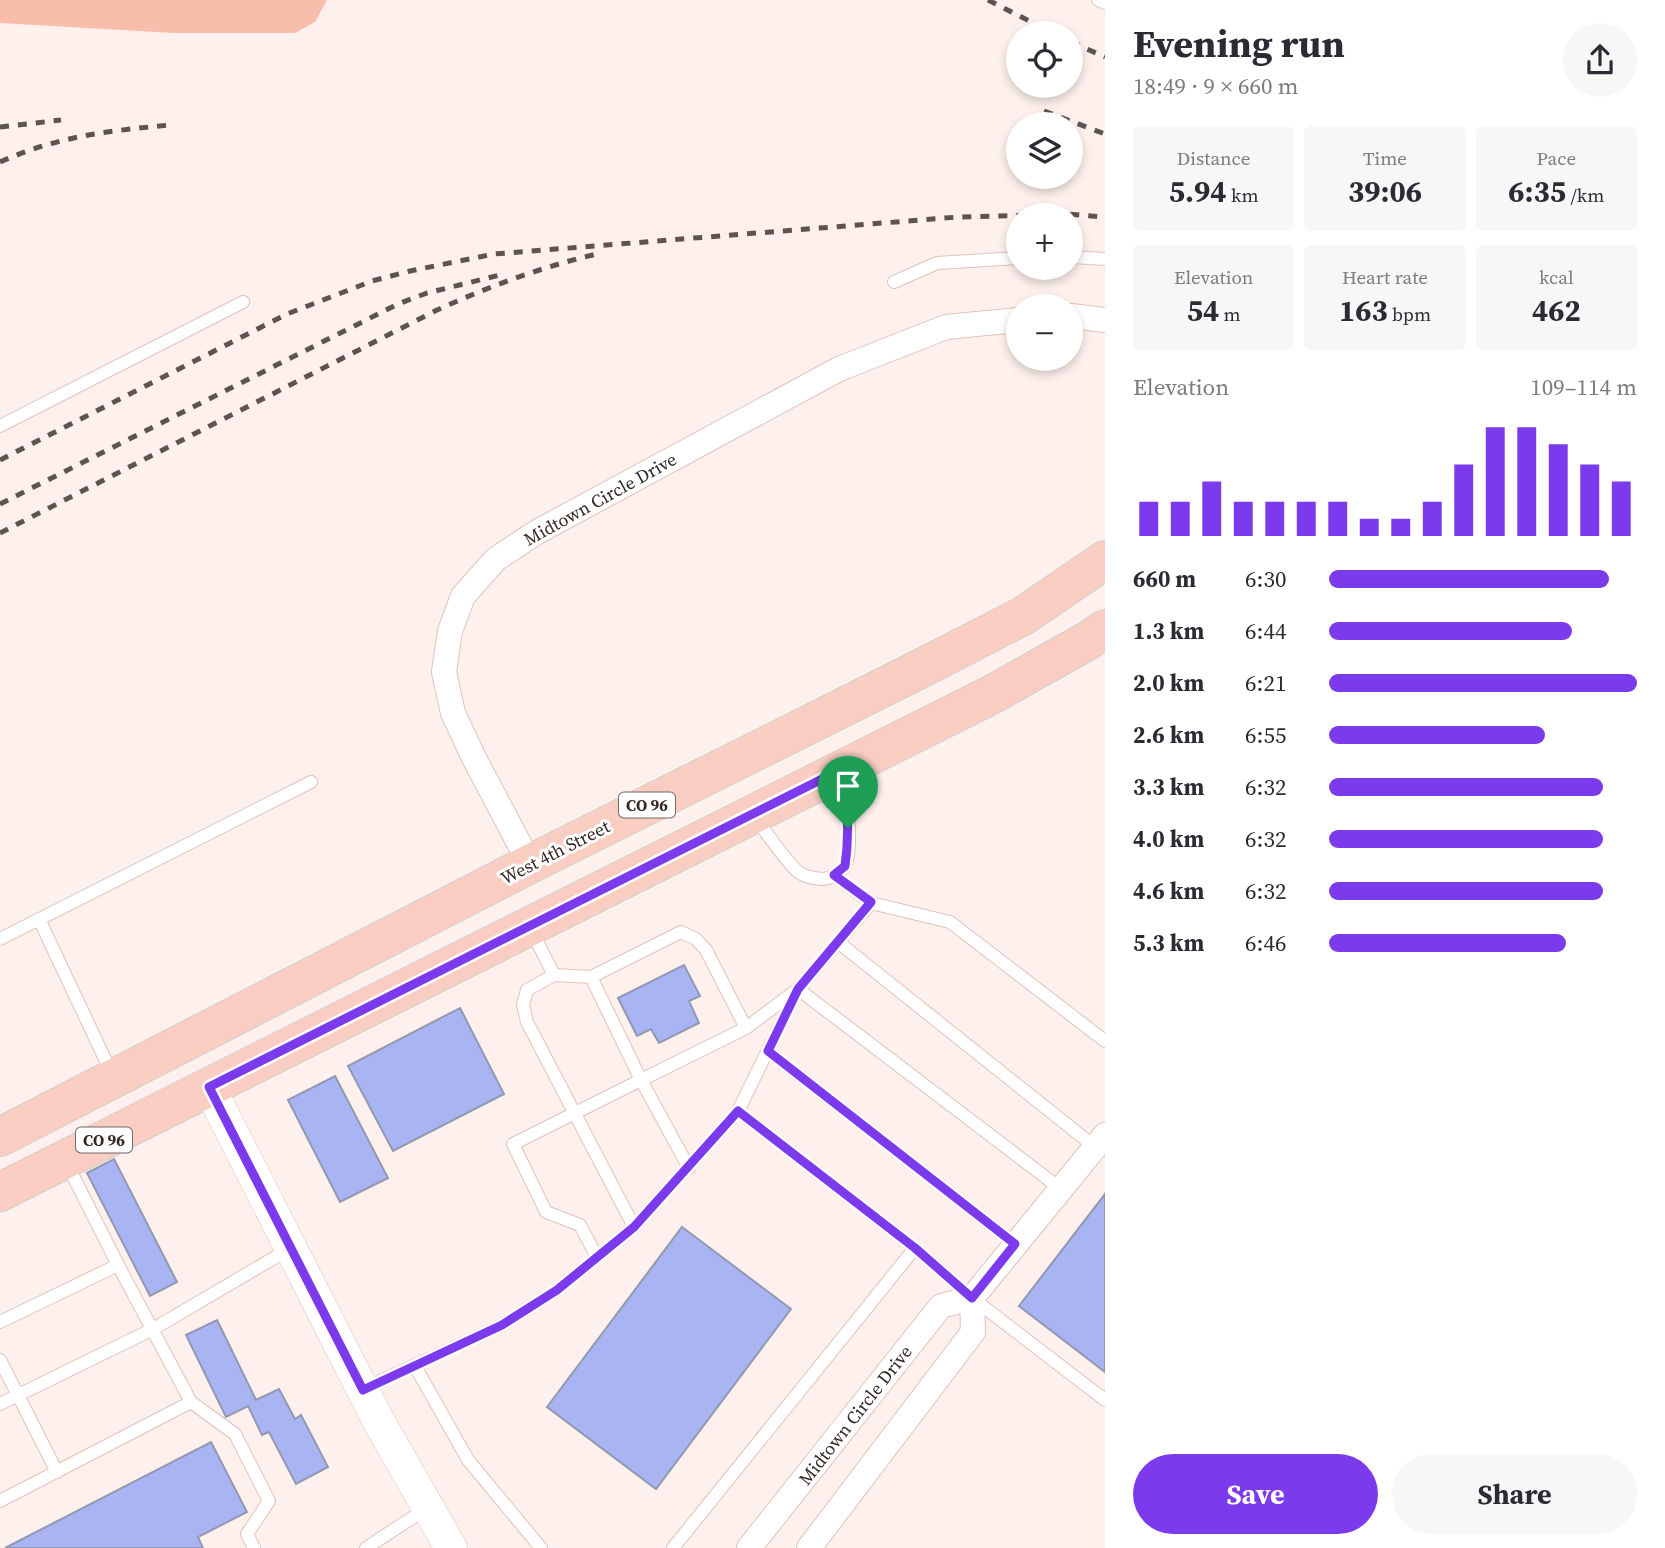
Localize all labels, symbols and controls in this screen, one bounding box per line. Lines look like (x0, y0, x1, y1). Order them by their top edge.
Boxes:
text: Evening run (1133, 18, 1345, 70)
map controls (1006, 21, 1083, 371)
button: locate (1006, 21, 1083, 98)
button: share (1563, 23, 1637, 97)
text: 18:49 · 9 × 660 m (1133, 70, 1299, 102)
button: layers (1006, 112, 1083, 189)
text: Distance (1177, 145, 1250, 171)
text: Time (1363, 145, 1407, 171)
text: Pace (1536, 145, 1576, 171)
text: 5.94 (1169, 171, 1227, 212)
text: 39:06 (1348, 171, 1422, 212)
text: 6:35 (1508, 171, 1566, 212)
text: km (1227, 182, 1259, 208)
text: /km (1566, 182, 1604, 208)
button: + (1006, 203, 1083, 280)
text: Elevation (1174, 264, 1253, 290)
text: Heart rate (1342, 264, 1428, 290)
text: kcal (1539, 264, 1574, 290)
text: 54 (1187, 290, 1219, 331)
text: 163 (1339, 290, 1388, 331)
text: 462 (1532, 290, 1581, 331)
button: − (1006, 294, 1083, 371)
text: m (1219, 301, 1241, 327)
text: bpm (1388, 301, 1431, 327)
text: Elevation (1133, 371, 1229, 403)
text: 109–114 m (1530, 371, 1637, 403)
street label: Midtown Circle Drive (519, 447, 681, 551)
text: 660 m (1133, 563, 1196, 595)
text: 6:30 (1245, 563, 1286, 595)
text: 1.3 km (1133, 615, 1204, 647)
text: 6:44 (1245, 615, 1286, 647)
text: 2.0 km (1133, 667, 1204, 699)
text: 6:21 (1245, 667, 1286, 699)
text: 2.6 km (1133, 719, 1204, 751)
text: 6:55 (1245, 719, 1286, 751)
pin (818, 756, 878, 828)
icon: arrive (829, 767, 867, 805)
text: 3.3 km (1133, 771, 1204, 803)
text: 6:32 (1245, 771, 1286, 803)
road number: CO 96 (619, 792, 675, 818)
street label: West 4th Street (496, 814, 614, 890)
text: 4.0 km (1133, 823, 1204, 855)
text: 6:32 (1245, 823, 1286, 855)
text: 4.6 km (1133, 875, 1204, 907)
text: 6:32 (1245, 875, 1286, 907)
text: 5.3 km (1133, 927, 1204, 959)
text: 6:46 (1245, 927, 1286, 959)
road number: CO 96 (76, 1128, 132, 1152)
street label: Midtown Circle Drive (792, 1340, 918, 1490)
button: Save (1133, 1454, 1378, 1534)
button: Share (1392, 1454, 1637, 1534)

